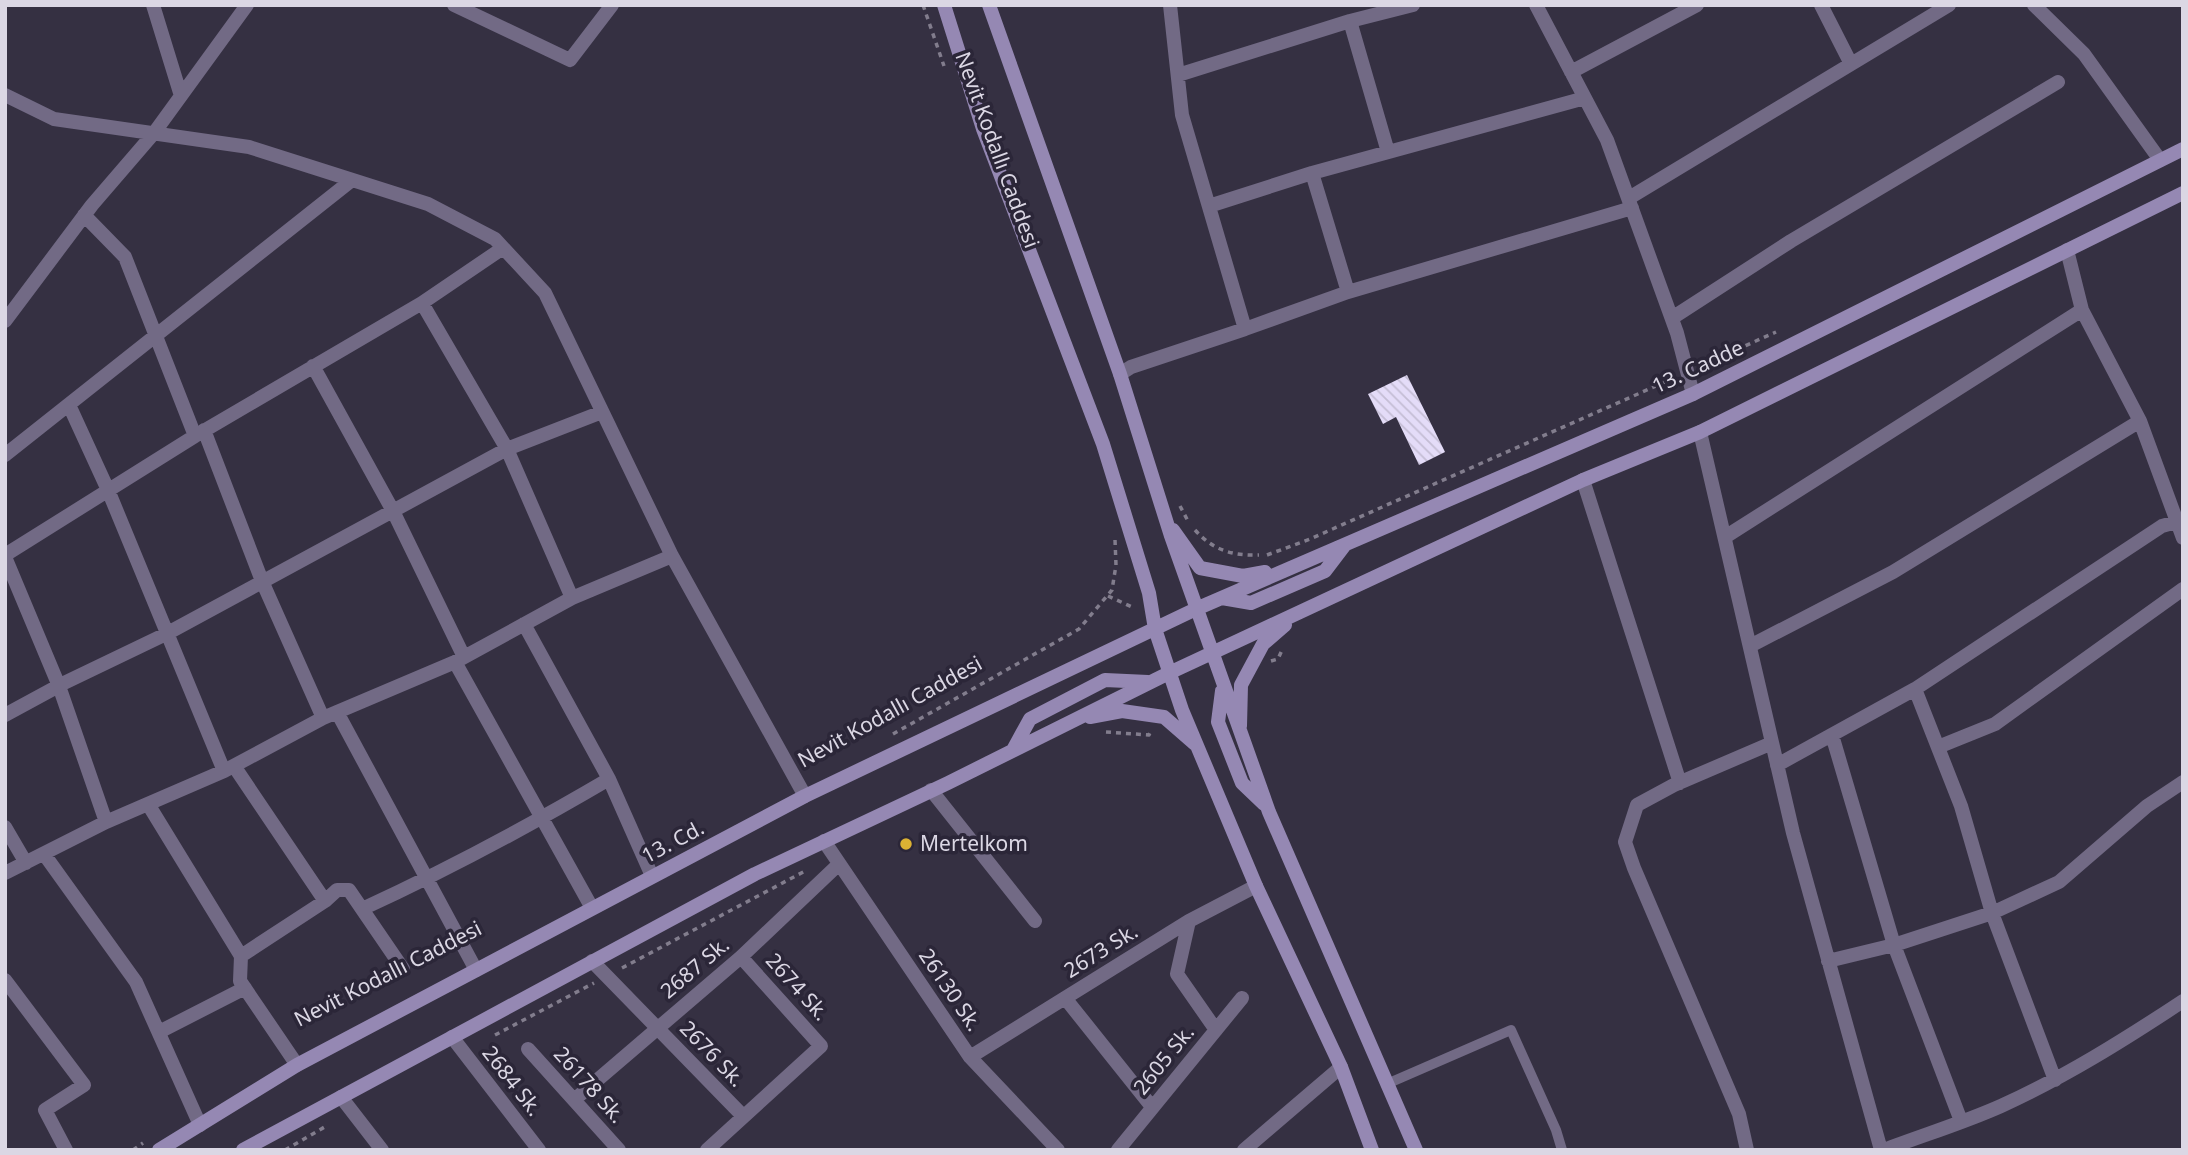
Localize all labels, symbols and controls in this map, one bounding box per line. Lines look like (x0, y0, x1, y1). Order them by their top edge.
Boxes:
street label: Nevit Kodallı Caddesi (949, 48, 1046, 252)
street label: 13. Cadde (1647, 333, 1748, 399)
street label: Nevit Kodallı Caddesi (792, 649, 987, 774)
street label: 13. Cd. (636, 813, 709, 869)
place label: Mertelkom (920, 829, 1028, 857)
marker: Mertelkom (898, 836, 914, 852)
street label: Nevit Kodallı Caddesi (289, 914, 486, 1033)
street label: 2673 Sk. (1058, 917, 1143, 984)
street label: 2687 Sk. (654, 930, 735, 1004)
street label: 26130 Sk. (913, 943, 989, 1036)
street label: 2674 Sk. (760, 947, 836, 1026)
street label: 2676 Sk. (674, 1014, 751, 1092)
street label: 2605 Sk. (1127, 1019, 1200, 1100)
street label: 2684 Sk. (477, 1039, 549, 1121)
street label: 26178 Sk. (548, 1040, 632, 1129)

